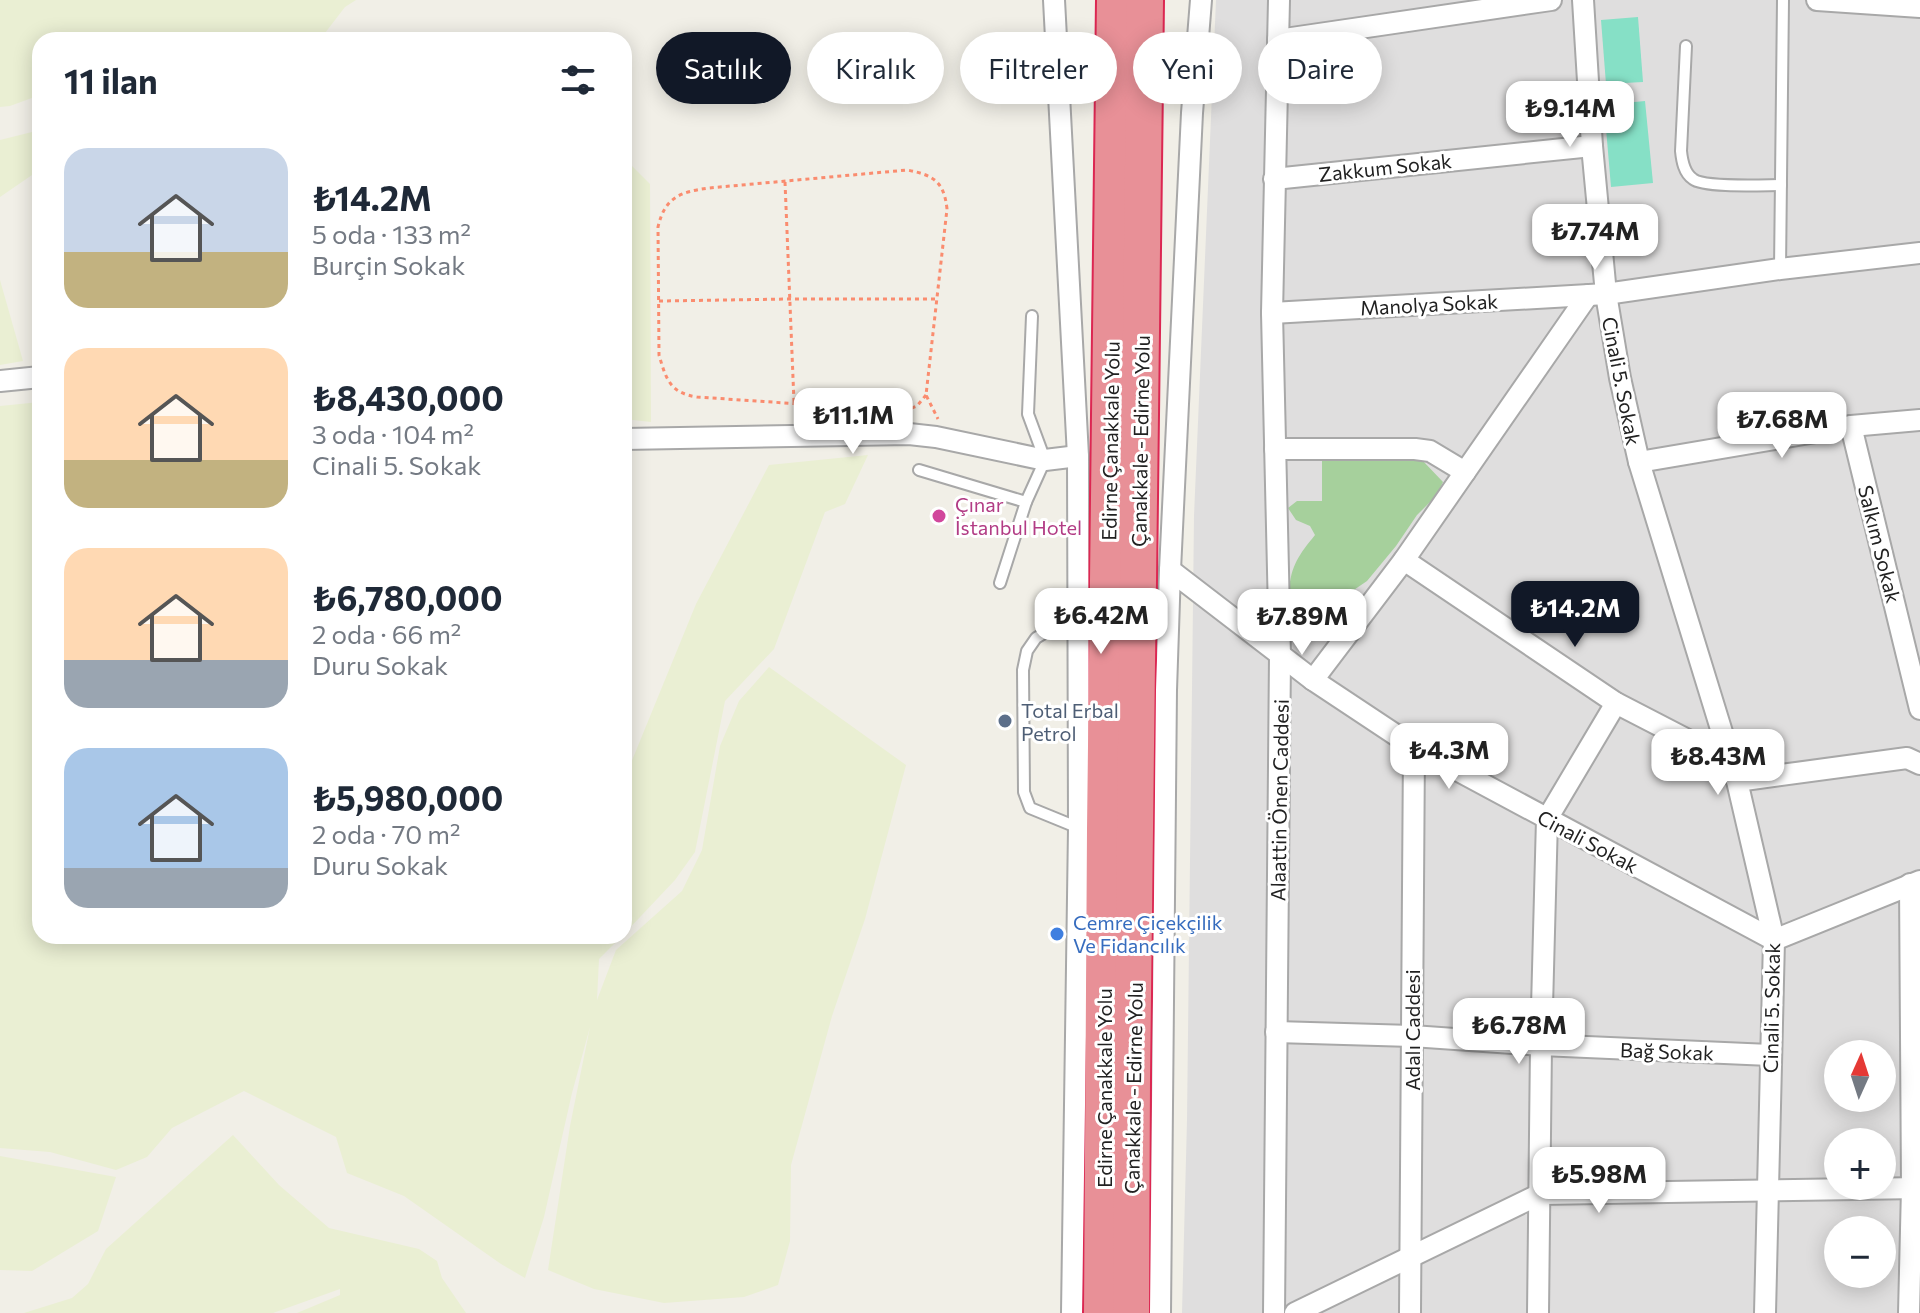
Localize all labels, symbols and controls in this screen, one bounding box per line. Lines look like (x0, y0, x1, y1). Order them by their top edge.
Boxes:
chip: Satılık (656, 32, 791, 104)
chip: Kiralık (807, 32, 944, 104)
chip: Filtreler (960, 32, 1117, 104)
chip: Yeni (1133, 32, 1242, 104)
chip: Daire (1258, 32, 1382, 104)
icon: filters (556, 58, 600, 102)
text: 11 ilan (64, 59, 158, 101)
pin: ₺9.14M (1505, 81, 1635, 149)
text: ₺9.14M (1524, 91, 1616, 122)
street label: Zakkum Sokak (1317, 148, 1453, 186)
text: ₺14.2M (312, 176, 432, 218)
icon: home (128, 180, 224, 276)
pin: ₺7.74M (1530, 204, 1660, 272)
text: ₺7.74M (1550, 214, 1640, 245)
text: 5 oda · 133 m² (312, 218, 471, 249)
text: Burçin Sokak (312, 249, 465, 280)
street label: Manolya Sokak (1359, 288, 1499, 320)
street label: Cinali 5. Sokak (1598, 315, 1646, 447)
street label: Çanakkale - Edirne Yolu (1126, 335, 1154, 547)
street label: Edirne Çanakkale Yolu (1096, 341, 1124, 541)
text: ₺8,430,000 (312, 376, 504, 418)
icon: home (128, 380, 224, 476)
pin: ₺11.1M (788, 388, 918, 456)
pin: ₺7.68M (1717, 392, 1847, 460)
text: ₺11.1M (812, 398, 894, 429)
text: ₺7.68M (1735, 402, 1829, 433)
text: 3 oda · 104 m² (312, 418, 474, 449)
text: Cinali 5. Sokak (312, 449, 481, 480)
street label: Salkım Sokak (1854, 483, 1906, 605)
place label: Çınar İstanbul Hotel (955, 492, 1082, 539)
marker: Çınar İstanbul Hotel (930, 507, 948, 525)
text: ₺6,780,000 (312, 576, 503, 618)
icon: home (128, 580, 224, 676)
pin: ₺14.2M (1510, 581, 1640, 649)
pin: ₺6.42M (1036, 588, 1166, 656)
pin: ₺7.89M (1237, 589, 1367, 657)
text: ₺14.2M (1529, 591, 1621, 622)
text: ₺6.42M (1053, 598, 1149, 629)
text: ₺7.89M (1255, 599, 1349, 630)
text: 2 oda · 66 m² (312, 618, 461, 649)
text: Duru Sokak (312, 649, 448, 680)
place label: Total Erbal Petrol (1021, 698, 1119, 745)
street label: Alaattin Önen Caddesi (1265, 699, 1293, 901)
marker: Total Erbal Petrol (996, 712, 1014, 730)
pin: ₺4.3M (1393, 723, 1505, 791)
pin: ₺8.43M (1653, 729, 1783, 797)
text: ₺4.3M (1408, 733, 1490, 764)
text: ₺8.43M (1669, 739, 1767, 770)
text: ₺5,980,000 (312, 776, 503, 818)
icon: home (128, 780, 224, 876)
street label: Cinali Sokak (1534, 804, 1643, 878)
text: 2 oda · 70 m² (312, 818, 460, 849)
text: Duru Sokak (312, 849, 448, 880)
place label: Cemre Çiçekçilik Ve Fidancılık (1073, 910, 1223, 957)
marker: Cemre Çiçekçilik Ve Fidancılık (1048, 925, 1066, 943)
street label: Cinali 5. Sokak (1758, 942, 1784, 1073)
street label: Adalı Caddesi (1400, 969, 1424, 1091)
street label: Çanakkale - Edirne Yolu (1119, 982, 1147, 1194)
street label: Edirne Çanakkale Yolu (1092, 988, 1116, 1188)
pin: ₺6.78M (1454, 998, 1584, 1066)
text: ₺6.78M (1471, 1008, 1567, 1039)
street label: Bağ Sokak (1620, 1037, 1714, 1065)
north arrow (1824, 1040, 1896, 1112)
map controls (1824, 1040, 1896, 1288)
button: + (1824, 1128, 1896, 1200)
pin: ₺5.98M (1534, 1147, 1664, 1215)
text: ₺5.98M (1551, 1157, 1647, 1188)
button: − (1824, 1216, 1896, 1288)

